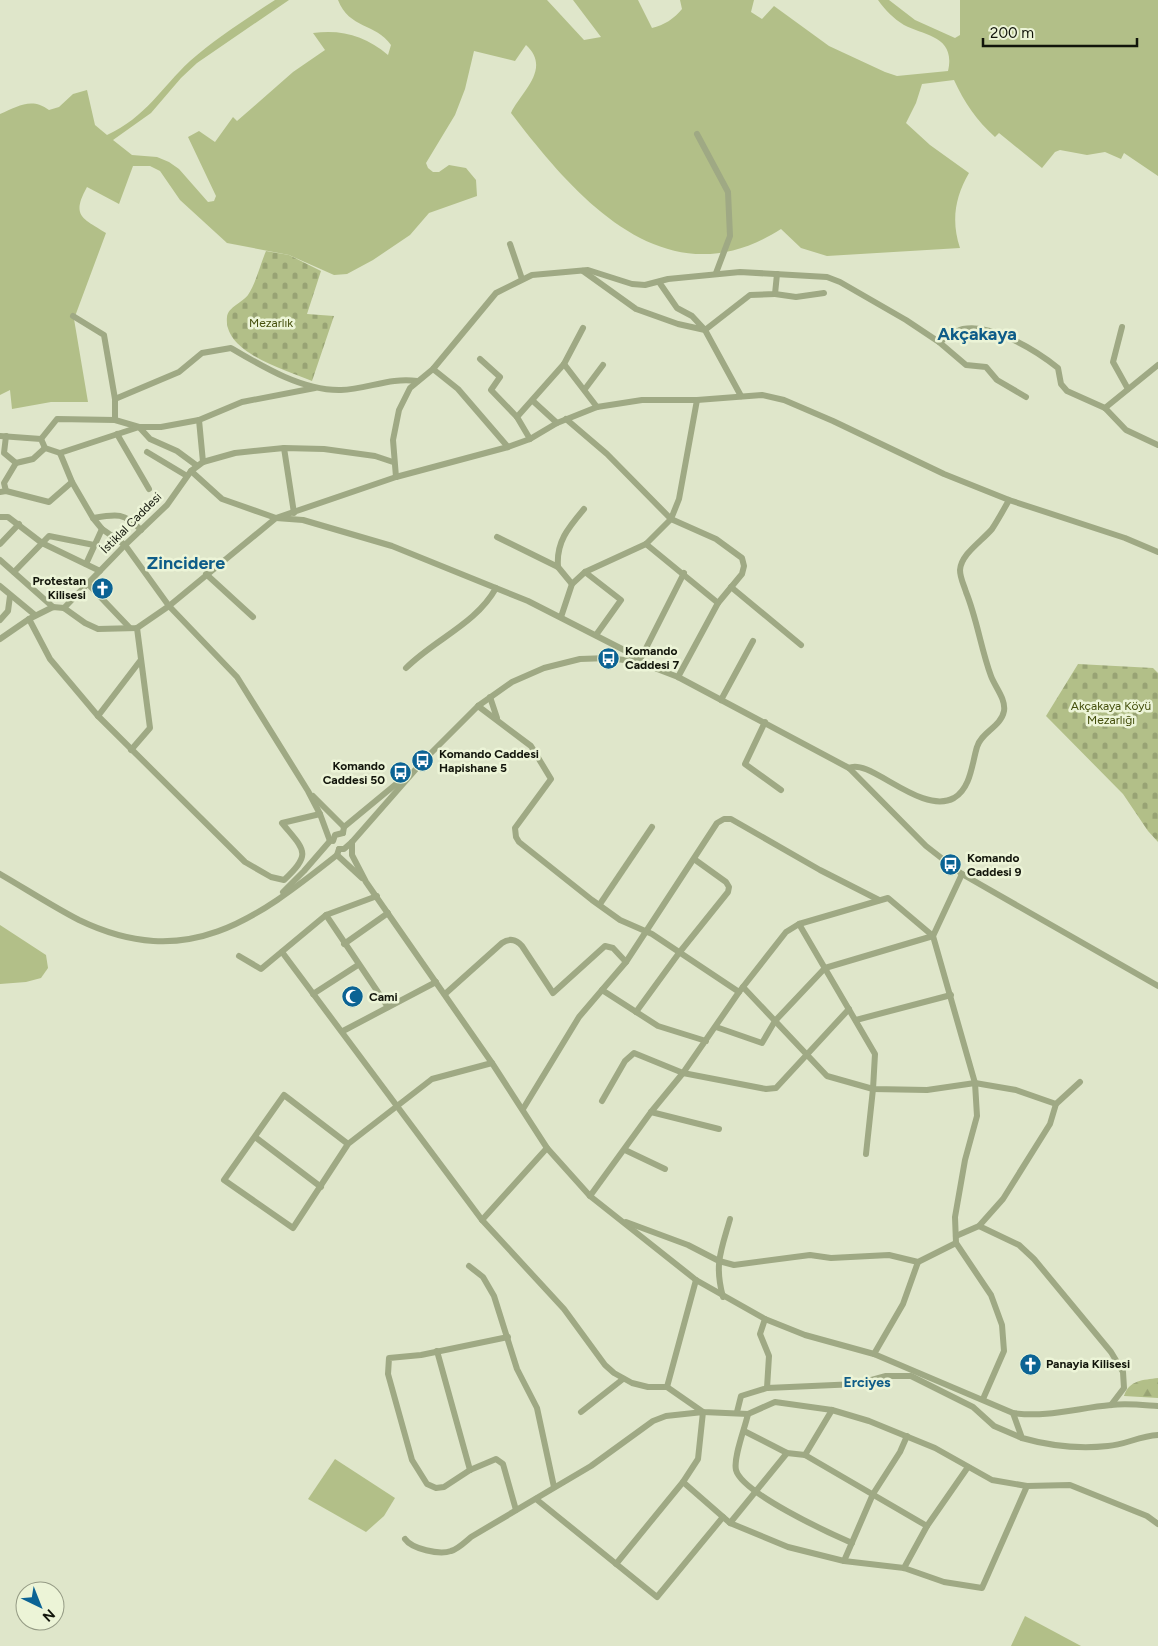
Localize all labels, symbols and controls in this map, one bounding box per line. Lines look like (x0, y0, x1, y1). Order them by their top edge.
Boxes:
scale bar (983, 15, 1137, 47)
text: 200 m (990, 24, 1034, 42)
park label: Mezarlık (249, 316, 293, 330)
district label: Akçakaya (937, 323, 1017, 345)
street label: İstiklal Caddesi (98, 490, 164, 556)
district label: Zincidere (147, 552, 225, 574)
place label: Protestan Kilisesi (32, 574, 86, 602)
church icon: Protestan Kilisesi (90, 576, 114, 600)
place label: Komando Caddesi 7 (625, 644, 680, 672)
bus stop icon: Komando Caddesi 7 (597, 646, 621, 670)
park label: Akçakaya Köyü Mezarlığı (1071, 699, 1151, 727)
place label: Komando Caddesi Hapishane 5 (439, 747, 539, 775)
bus stop icon: Komando Caddesi Hapishane 5 (411, 749, 435, 773)
place label: Komando Caddesi 50 (323, 759, 385, 787)
bus stop icon: Komando Caddesi 50 (389, 761, 413, 785)
place label: Komando Caddesi 9 (967, 851, 1022, 879)
bus stop icon: Komando Caddesi 9 (939, 853, 963, 877)
mosque icon: Cami (341, 985, 365, 1009)
place label: Cami (369, 990, 398, 1004)
church icon: Panayia Kilisesi (1018, 1352, 1042, 1376)
place label: Panayia Kilisesi (1046, 1357, 1130, 1371)
district label: Erciyes (844, 1374, 891, 1391)
north arrow (15, 1581, 65, 1631)
text: N (39, 1605, 58, 1625)

